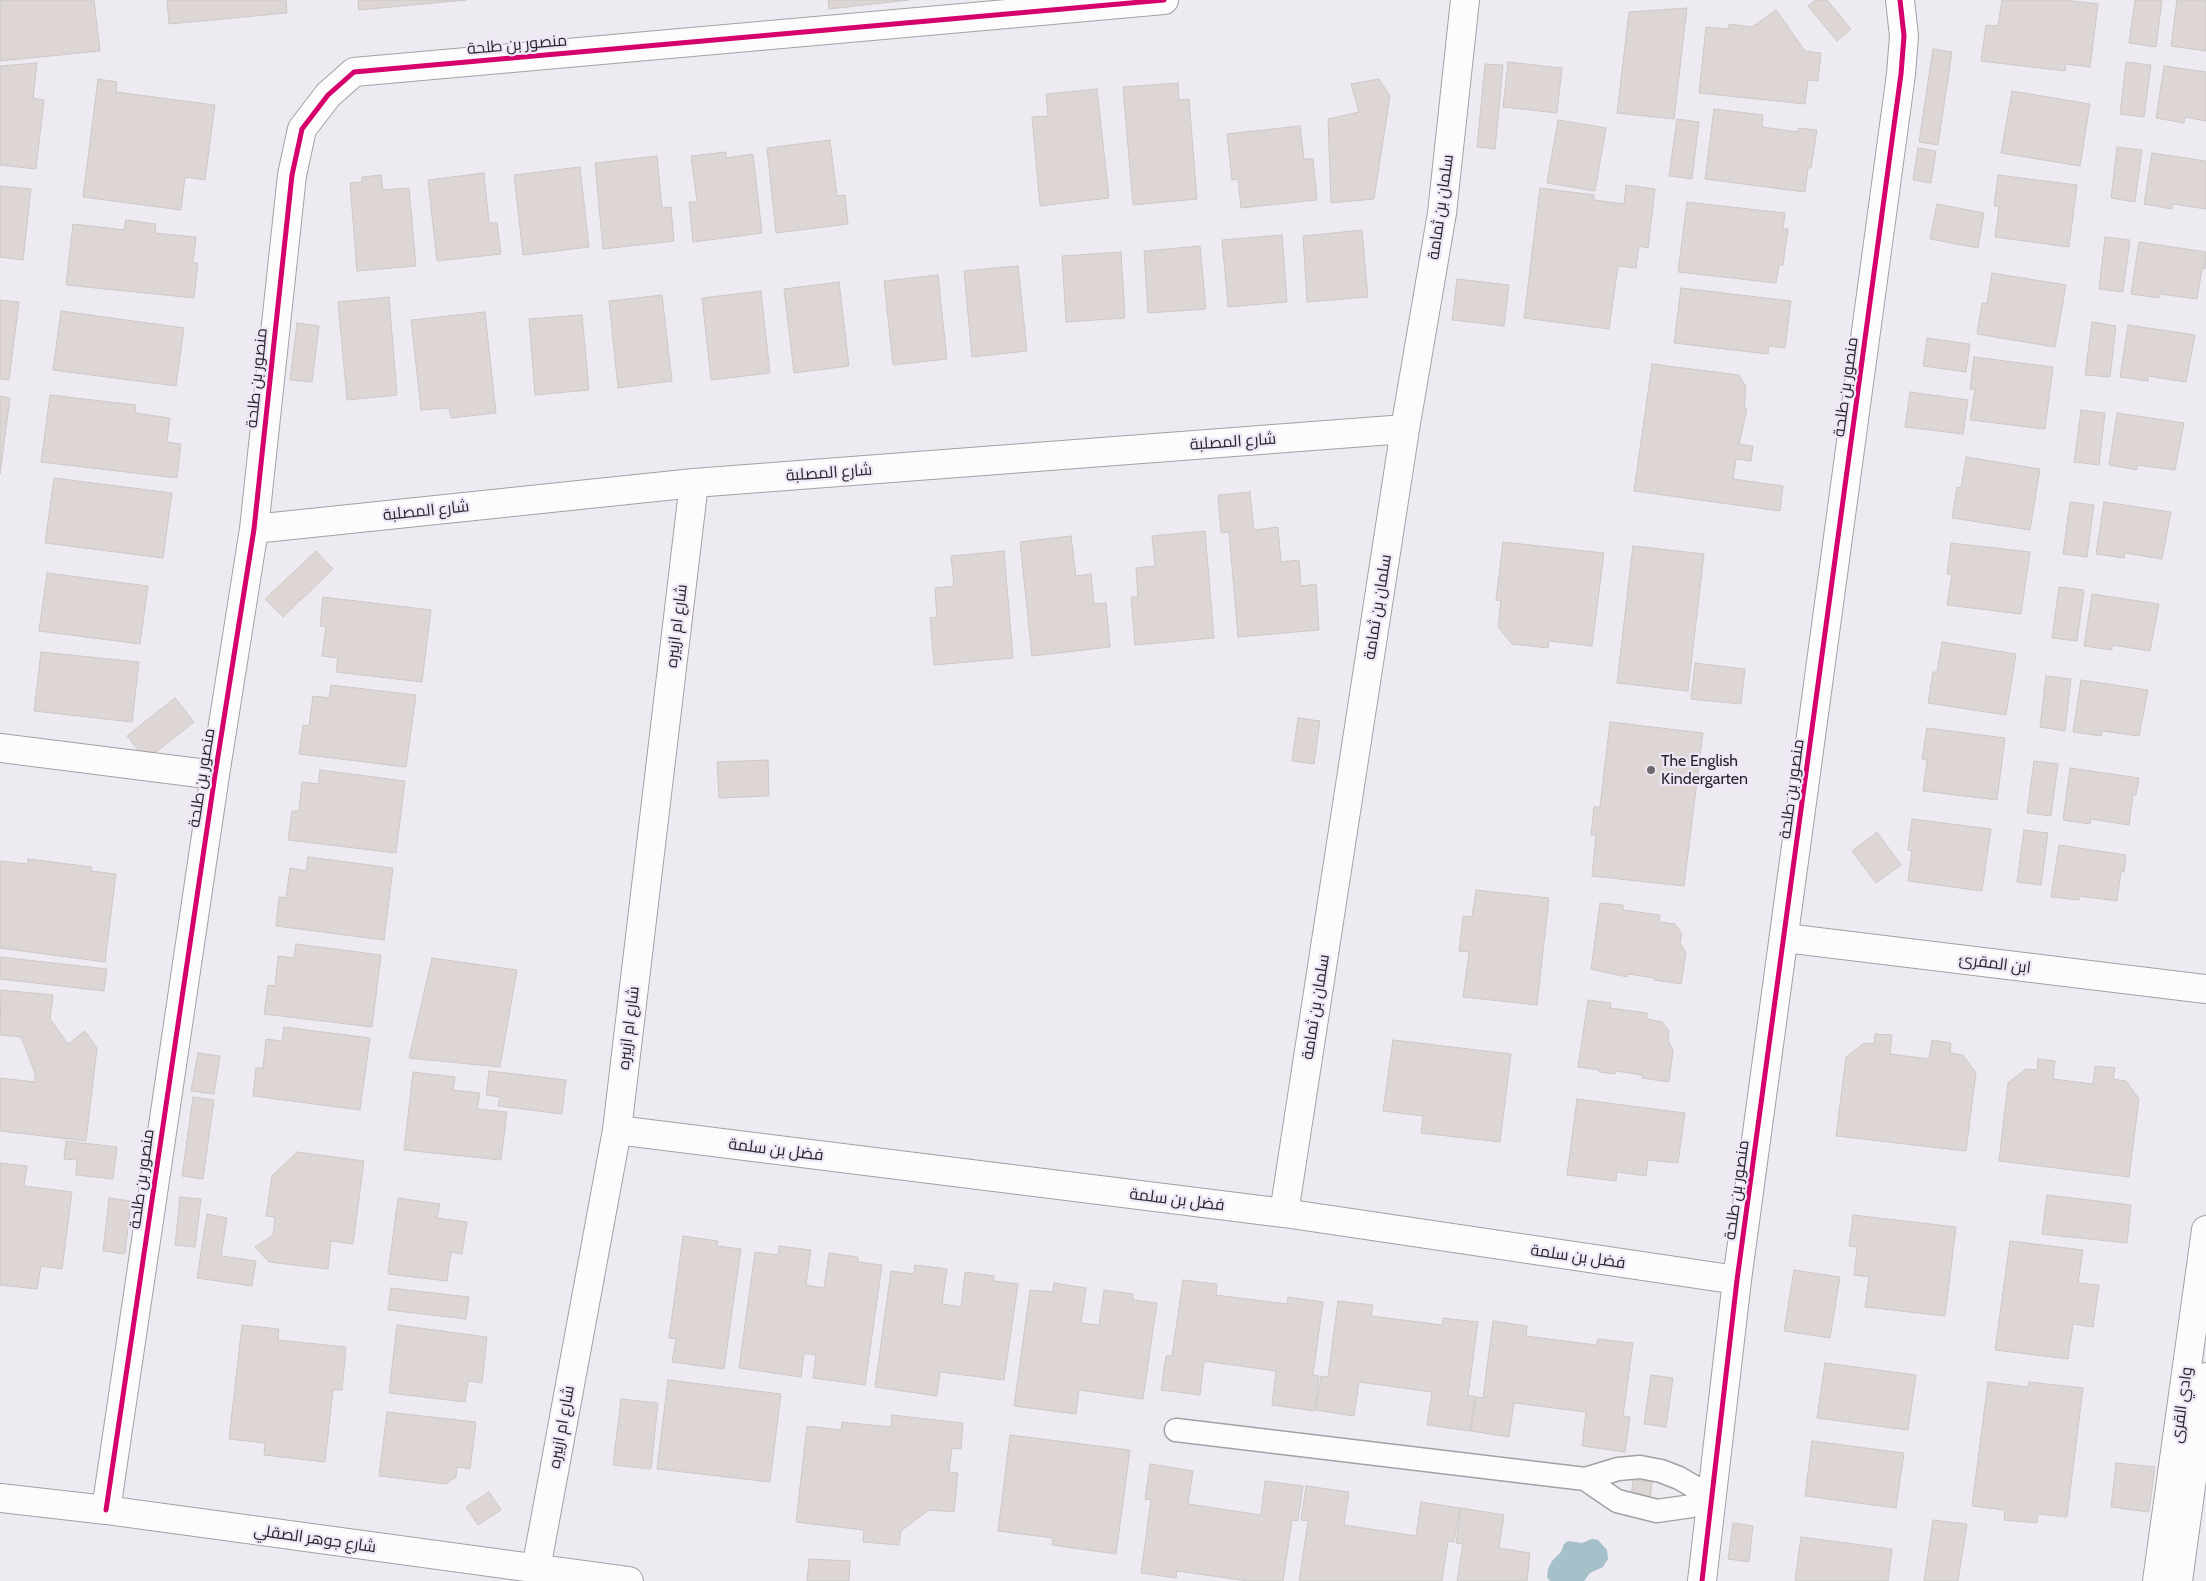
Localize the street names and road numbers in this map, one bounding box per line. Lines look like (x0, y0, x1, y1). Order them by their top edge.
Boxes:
street label: منصور بن طلحة (466, 31, 568, 59)
street label: سلمان بن ثمامة (1424, 153, 1458, 261)
street label: منصور بن طلحة (242, 327, 272, 429)
street label: منصور بن طلحة (1830, 336, 1862, 438)
street label: شارع المصلبة (1189, 429, 1277, 455)
street label: شارع المصلبة (785, 460, 873, 486)
street label: شارع المصلبة (382, 497, 470, 525)
street label: سلمان بن ثمامة (1360, 553, 1396, 661)
street label: شارع ام ازبيره (662, 583, 692, 669)
street label: منصور بن طلحة (185, 727, 219, 829)
street label: منصور بن طلحة (1776, 738, 1808, 840)
street label: ابن المقرئ (1958, 950, 2032, 978)
street label: سلمان بن ثمامة (1298, 953, 1334, 1061)
street label: شارع ام ازبيره (614, 985, 644, 1071)
street label: منصور بن طلحة (126, 1128, 158, 1230)
street label: فضل بن سلمة (727, 1135, 825, 1165)
street label: منصور بن طلحة (1721, 1139, 1753, 1241)
street label: فضل بن سلمة (1128, 1185, 1226, 1215)
street label: فضل بن سلمة (1529, 1241, 1627, 1273)
street label: وادي القرى (2167, 1366, 2197, 1444)
street label: شارع ام ازبيره (545, 1384, 579, 1470)
street label: شارع جوهر الصقلي (253, 1521, 377, 1557)

